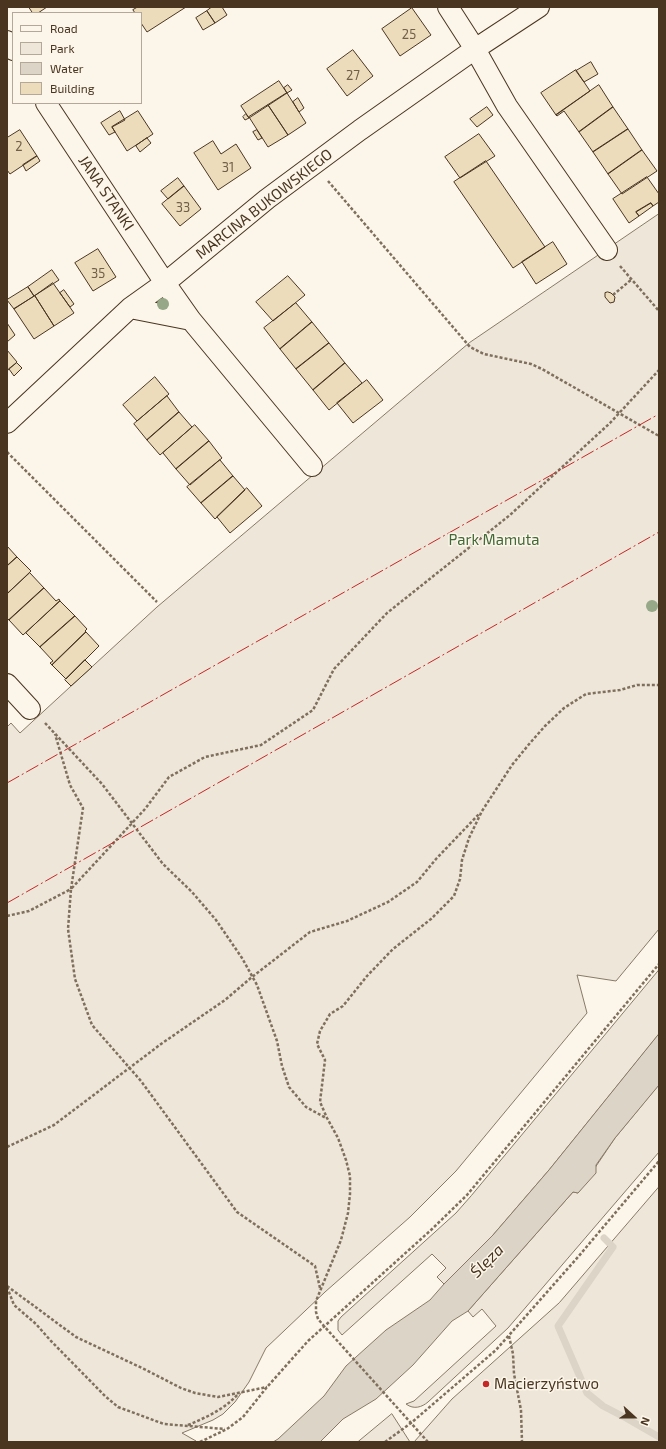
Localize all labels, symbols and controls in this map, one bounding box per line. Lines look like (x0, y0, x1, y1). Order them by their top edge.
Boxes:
legend (12, 12, 142, 104)
text: Road (50, 21, 78, 35)
house number: 25 (402, 27, 416, 43)
text: Park (50, 41, 75, 55)
text: Water (50, 61, 84, 75)
house number: 27 (346, 68, 360, 84)
text: Building (50, 81, 94, 95)
house number: 2 (15, 139, 23, 155)
street label: MARCINA BUKOWSKIEGO (192, 145, 336, 263)
street label: JANA STANKI (74, 152, 138, 234)
house number: 31 (222, 160, 234, 176)
house number: 33 (176, 200, 190, 216)
house number: 35 (91, 266, 105, 282)
park label: Park Mamuta (448, 531, 540, 549)
water label: Ślęza (466, 1240, 508, 1282)
place label: Macierzyństwo (494, 1375, 599, 1393)
marker: Macierzyństwo (481, 1379, 491, 1389)
north arrow (614, 1397, 654, 1437)
text: N (638, 1415, 653, 1428)

